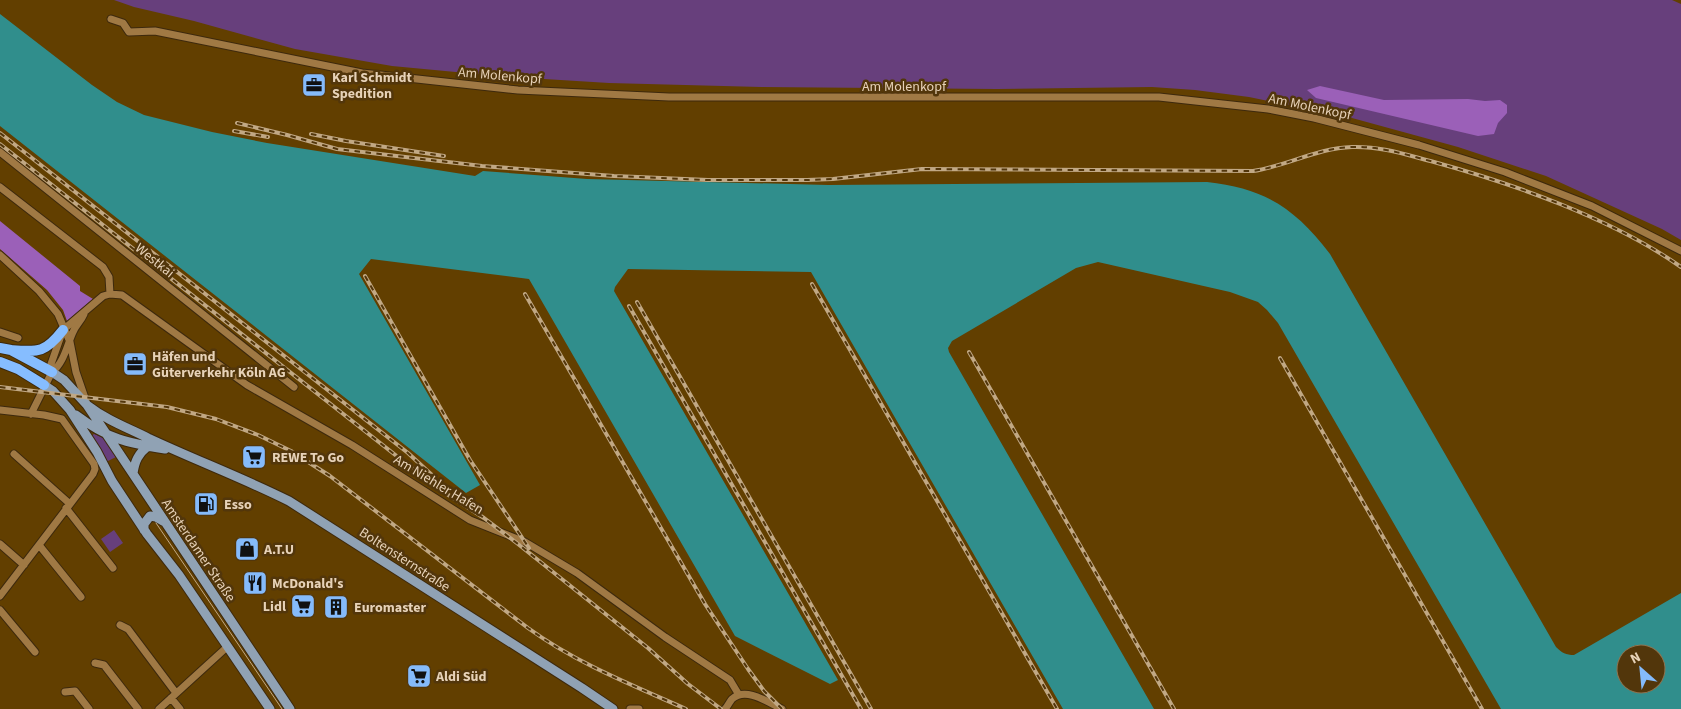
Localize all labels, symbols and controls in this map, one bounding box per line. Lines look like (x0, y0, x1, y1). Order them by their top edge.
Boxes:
street label: Am Molenkopf (457, 62, 544, 90)
place label: Karl Schmidt Spedition (332, 68, 413, 104)
office icon: Karl Schmidt Spedition (301, 72, 327, 98)
street label: Am Molenkopf (862, 77, 947, 97)
street label: Am Molenkopf (1267, 88, 1354, 126)
street label: Westkai (130, 239, 178, 283)
place label: Häfen und Güterverkehr Köln AG (152, 347, 286, 383)
office icon: Häfen und Güterverkehr Köln AG (122, 351, 148, 377)
supermarket icon: REWE To Go (241, 444, 267, 470)
place label: REWE To Go (272, 448, 344, 468)
street label: Am Niehler Hafen (390, 450, 487, 520)
fuel station icon: Esso (193, 491, 219, 517)
street label: Amsterdamer Straße (156, 495, 240, 606)
place label: Esso (224, 495, 252, 515)
street label: Boltensternstraße (355, 523, 454, 597)
shop icon: A.T.U (234, 536, 260, 562)
place label: A.T.U (263, 540, 294, 560)
restaurant icon: McDonald's (242, 570, 268, 596)
place label: McDonald's (272, 574, 343, 594)
supermarket icon: Lidl (290, 593, 316, 619)
building icon: Euromaster (323, 594, 349, 620)
place label: Lidl (263, 597, 286, 617)
place label: Euromaster (354, 598, 426, 618)
north arrow (1616, 644, 1666, 694)
text: N (1627, 647, 1644, 669)
supermarket icon: Aldi Süd (406, 663, 432, 689)
place label: Aldi Süd (435, 667, 486, 687)

